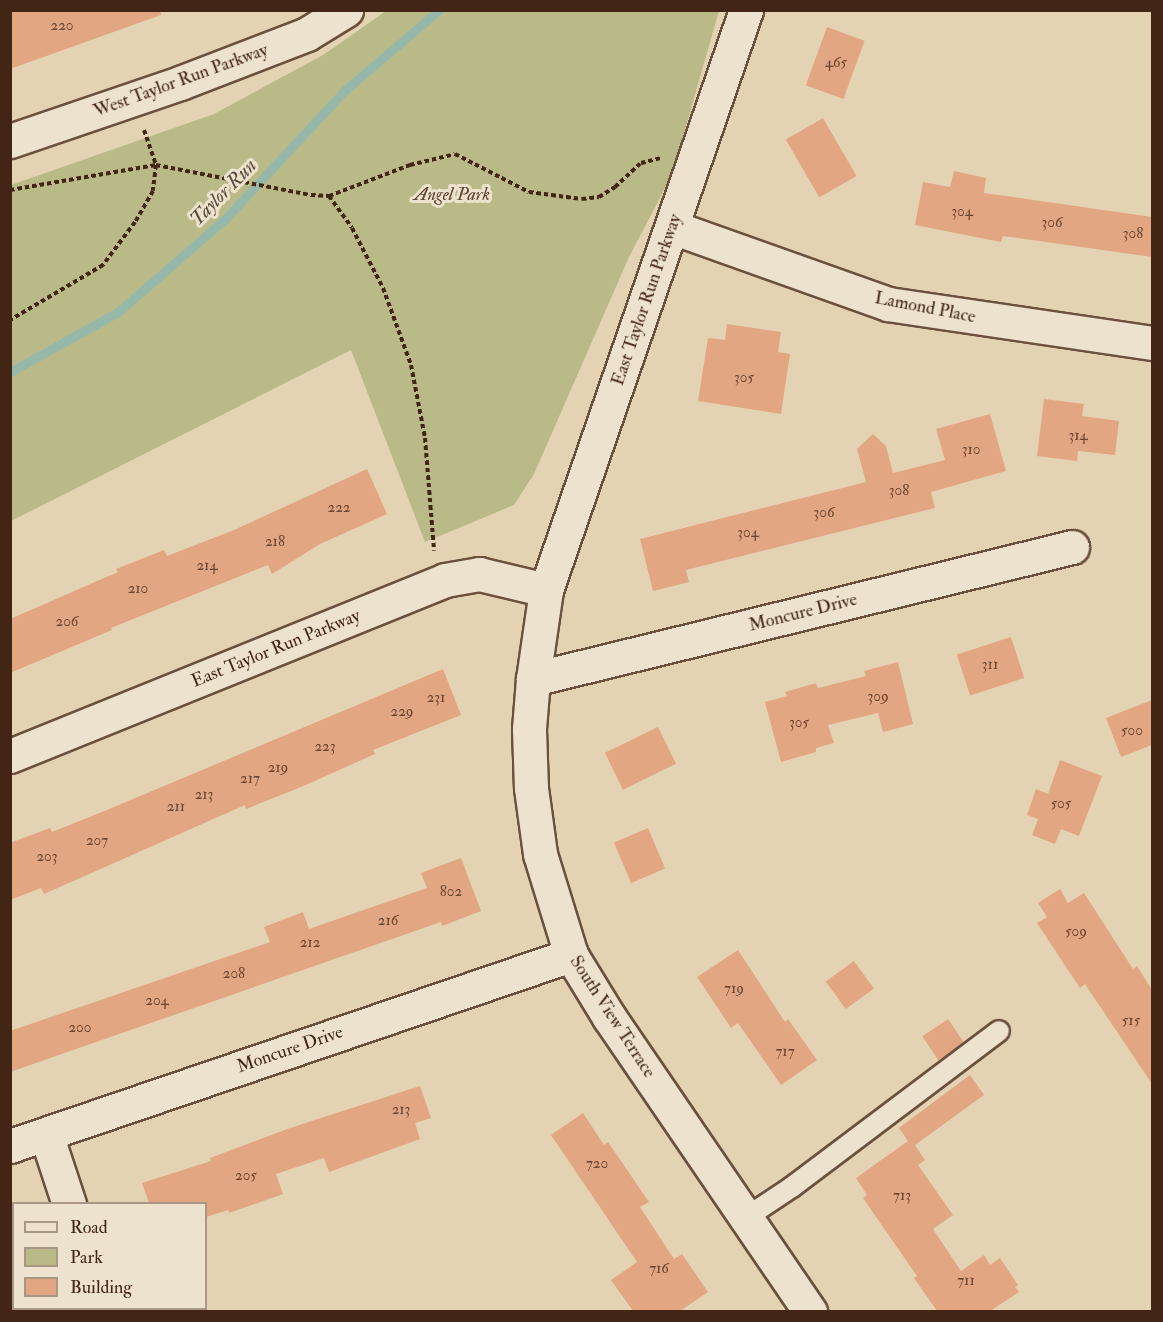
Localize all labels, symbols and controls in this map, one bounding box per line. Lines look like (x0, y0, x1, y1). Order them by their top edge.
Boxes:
house number: 220 (51, 17, 73, 35)
street label: West Taylor Run Parkway (91, 39, 271, 123)
house number: 465 (825, 54, 847, 72)
water label: Taylor Run (185, 154, 261, 230)
park label: Angel Park (414, 184, 490, 206)
house number: 304 (951, 203, 973, 221)
street label: East Taylor Run Parkway (607, 211, 687, 389)
house number: 306 (1041, 214, 1063, 232)
house number: 308 (1123, 225, 1143, 243)
street label: Lamond Place (873, 288, 977, 328)
house number: 305 (734, 369, 754, 387)
house number: 314 (1068, 427, 1088, 445)
house number: 310 (962, 441, 980, 459)
house number: 308 (889, 482, 909, 500)
house number: 222 (328, 499, 350, 517)
house number: 306 (813, 504, 835, 522)
house number: 304 (737, 524, 759, 542)
house number: 218 (265, 533, 285, 551)
house number: 214 (196, 557, 218, 575)
house number: 210 (128, 580, 148, 598)
street label: Moncure Drive (747, 589, 859, 637)
street label: East Taylor Run Parkway (188, 605, 364, 693)
house number: 206 (56, 613, 78, 631)
house number: 311 (982, 656, 998, 674)
house number: 309 (867, 688, 889, 706)
house number: 231 (427, 689, 445, 707)
house number: 229 (391, 703, 413, 721)
house number: 305 (789, 714, 809, 732)
house number: 500 (1121, 722, 1143, 740)
house number: 223 (315, 738, 335, 756)
house number: 219 (268, 759, 288, 777)
house number: 217 (240, 770, 260, 788)
house number: 213 (195, 786, 213, 804)
house number: 505 (1051, 795, 1071, 813)
house number: 211 (167, 798, 185, 816)
house number: 207 (86, 832, 108, 850)
house number: 203 (36, 848, 58, 866)
house number: 802 (440, 883, 462, 901)
house number: 216 (378, 912, 398, 930)
house number: 509 (1065, 923, 1087, 941)
house number: 212 (300, 934, 320, 952)
street label: South View Terrace (565, 952, 659, 1082)
house number: 208 (223, 965, 245, 983)
house number: 719 (724, 980, 744, 998)
house number: 204 (145, 992, 169, 1010)
house number: 515 (1122, 1012, 1140, 1030)
house number: 200 (69, 1019, 91, 1037)
street label: Moncure Drive (234, 1022, 346, 1078)
house number: 717 (775, 1043, 795, 1061)
house number: 213 (392, 1101, 410, 1119)
house number: 720 (586, 1155, 608, 1173)
house number: 205 (235, 1167, 257, 1185)
house number: 713 (893, 1187, 911, 1205)
legend (12, 1202, 207, 1310)
text: Road (70, 1216, 108, 1239)
text: Park (70, 1246, 103, 1269)
house number: 716 (649, 1260, 669, 1278)
house number: 711 (957, 1272, 975, 1290)
text: Building (70, 1276, 132, 1299)

